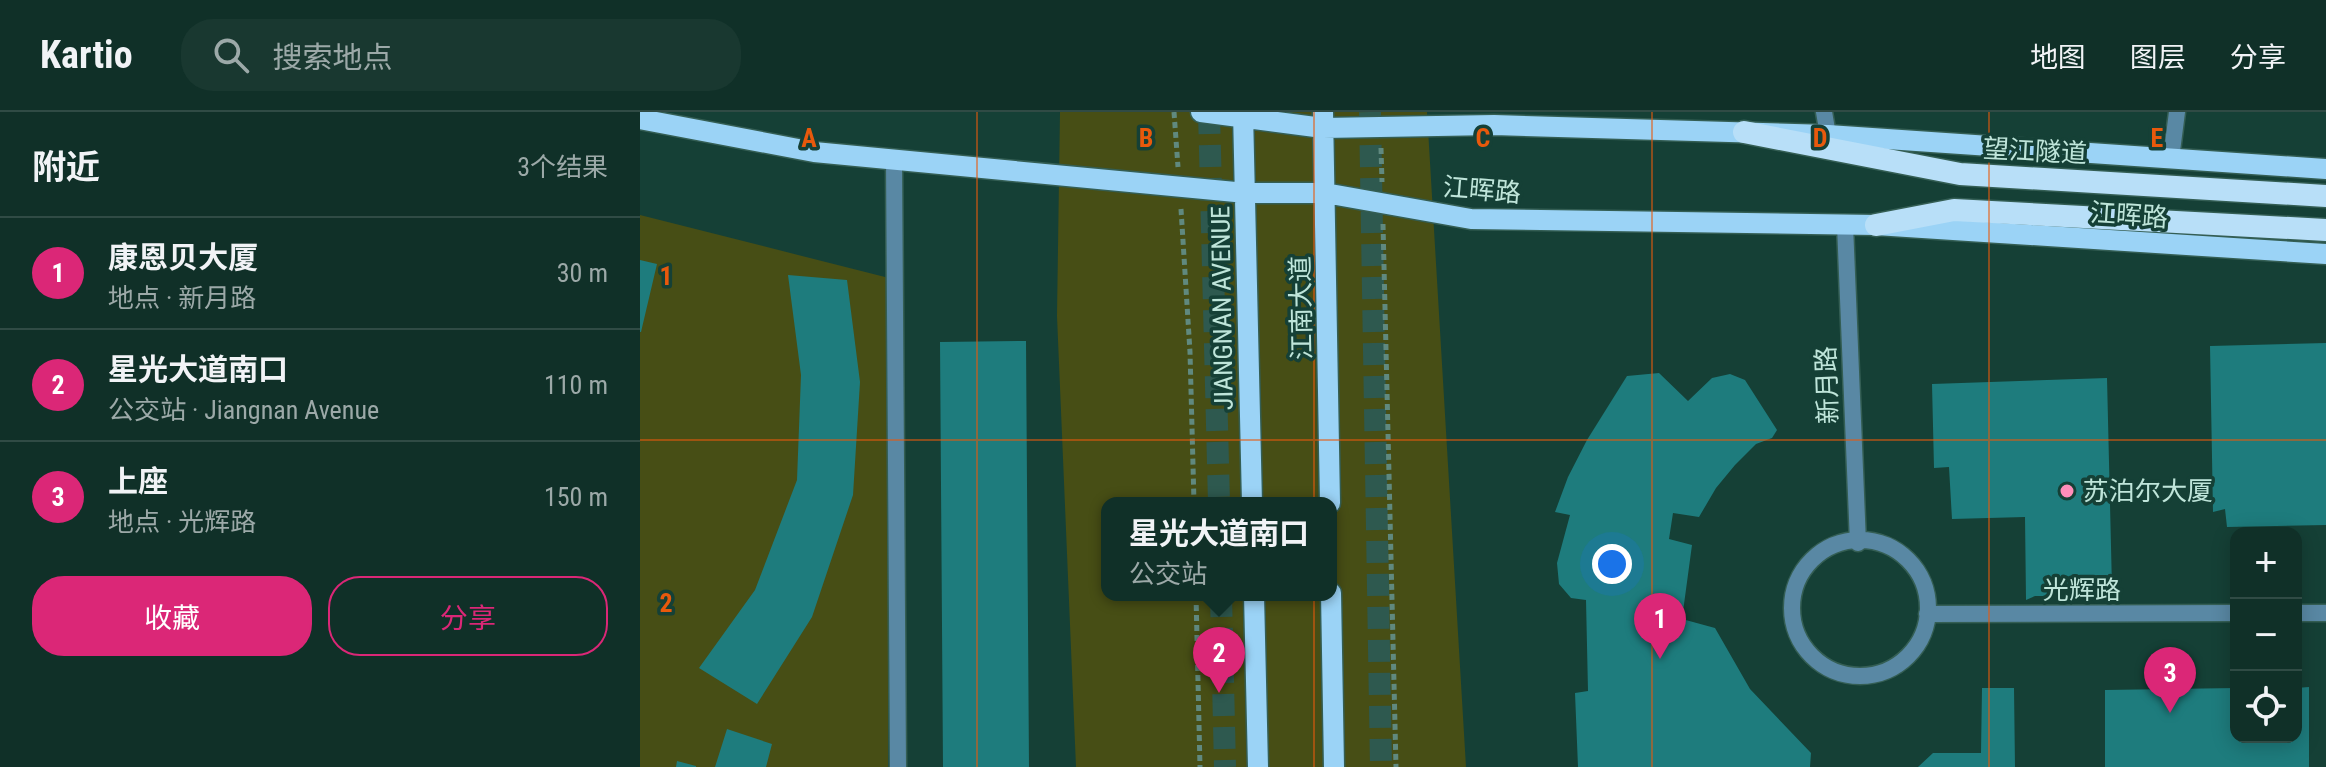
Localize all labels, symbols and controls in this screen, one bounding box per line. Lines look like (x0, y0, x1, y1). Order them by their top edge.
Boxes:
search box (181, 19, 741, 91)
text: Kartio (40, 33, 133, 77)
icon: search (209, 33, 253, 77)
text: 搜索地点 (273, 40, 393, 75)
text: 地图 (2030, 41, 2086, 74)
text: 图层 (2130, 41, 2186, 74)
text: 分享 (2230, 41, 2286, 74)
text: A (801, 123, 817, 153)
text: B (1139, 123, 1153, 153)
text: C (1476, 123, 1491, 153)
text: D (1813, 123, 1827, 153)
text: E (2151, 123, 2164, 153)
street label: 望江隧道 (1982, 133, 2088, 169)
text: 附近 (32, 147, 100, 187)
text: 3个结果 (517, 152, 608, 182)
street label: 江晖路 (1442, 172, 1522, 208)
street label: 江晖路 (2089, 197, 2169, 233)
street label: JIANGNAN AVENUE (1205, 206, 1239, 410)
text: 康恩贝大厦 (108, 240, 258, 275)
street label: 江南大道 (1285, 256, 1317, 360)
text: 1 (51, 258, 65, 288)
text: 30 m (557, 258, 608, 288)
text: 1 (659, 261, 673, 291)
text: 地点 · 新月路 (108, 283, 256, 313)
street label: 新月路 (1811, 345, 1843, 425)
text: 星光大道南口 (108, 352, 288, 387)
text: 2 (51, 370, 65, 400)
text: 110 m (544, 370, 608, 400)
text: 公交站 · Jiangnan Avenue (108, 395, 379, 425)
text: 上座 (108, 464, 168, 499)
place label: 苏泊尔大厦 (2083, 476, 2213, 506)
text: 3 (51, 482, 65, 512)
text: 150 m (544, 482, 608, 512)
marker: 苏泊尔大厦 (2058, 482, 2076, 500)
popup (1101, 497, 1337, 601)
text: 地点 · 光辉路 (108, 507, 256, 537)
text: 星光大道南口 (1129, 516, 1309, 551)
map controls (2230, 527, 2302, 743)
button: + (2230, 527, 2302, 599)
your location (1592, 544, 1632, 584)
text: 公交站 (1129, 559, 1207, 589)
street label: 光辉路 (2043, 575, 2121, 605)
button: 收藏 (32, 576, 312, 656)
button: 分享 (328, 576, 608, 656)
text: 2 (659, 588, 673, 618)
pin: 1 (1634, 593, 1686, 659)
button: − (2230, 599, 2302, 671)
pin: 2 (1193, 627, 1245, 693)
pin: 3 (2144, 647, 2196, 713)
button: locate (2230, 671, 2302, 743)

